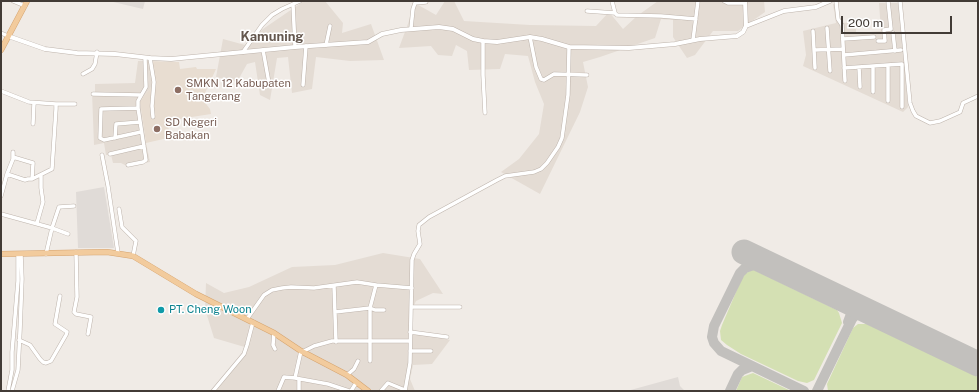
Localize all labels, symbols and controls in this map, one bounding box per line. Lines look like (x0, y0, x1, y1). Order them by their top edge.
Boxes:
scale bar (843, 8, 954, 34)
text: 200 m (848, 16, 883, 30)
district label: Kamuning (240, 29, 304, 45)
place label: SMKN 12 Kabupaten Tangerang (186, 77, 291, 103)
marker: SMKN 12 Kabupaten Tangerang (173, 85, 183, 95)
place label: SD Negeri Babakan (165, 116, 217, 142)
marker: SD Negeri Babakan (152, 124, 162, 134)
place label: PT. Cheng Woon (169, 303, 252, 317)
marker: PT. Cheng Woon (156, 305, 166, 315)

